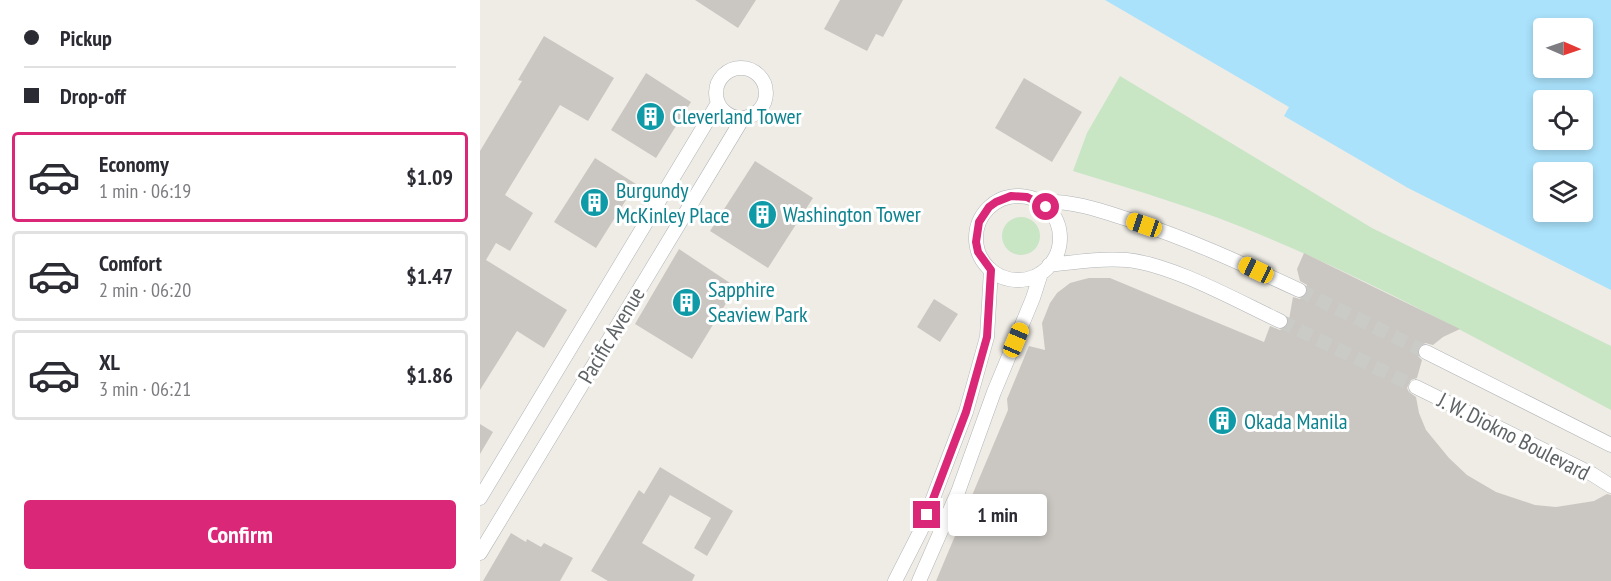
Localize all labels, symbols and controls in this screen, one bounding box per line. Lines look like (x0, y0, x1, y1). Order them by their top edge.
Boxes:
north arrow (1533, 18, 1593, 78)
map controls (1533, 18, 1593, 222)
text: Pickup (60, 24, 112, 52)
text: Drop-off (60, 82, 126, 110)
button: locate (1533, 90, 1593, 150)
building icon: Cleverland Tower (635, 100, 667, 132)
place label: Cleverland Tower (672, 102, 802, 130)
icon: car (27, 150, 81, 204)
text: Economy (99, 150, 169, 178)
button: layers (1533, 162, 1593, 222)
text: $1.09 (406, 163, 453, 191)
place label: Burgundy McKinley Place (616, 176, 730, 229)
text: 1 min · 06:19 (99, 178, 191, 204)
building icon: Burgundy McKinley Place (579, 187, 611, 219)
route start (1032, 193, 1059, 220)
building icon: Washington Tower (746, 198, 778, 230)
place label: Washington Tower (783, 200, 921, 228)
car (1124, 211, 1164, 239)
icon: car (27, 249, 81, 303)
text: Comfort (99, 249, 162, 277)
car (1236, 254, 1276, 286)
text: $1.47 (406, 262, 453, 290)
place label: Sapphire Seaview Park (708, 275, 808, 328)
text: 2 min · 06:20 (99, 277, 191, 303)
street label: Pacific Avenue (571, 282, 651, 388)
building icon: Sapphire Seaview Park (671, 286, 703, 318)
car (1001, 320, 1031, 360)
icon: car (27, 348, 81, 402)
text: XL (99, 348, 120, 376)
text: $1.86 (406, 361, 453, 389)
text: 3 min · 06:21 (99, 376, 191, 402)
street label: J. W. Diokno Boulevard (1432, 385, 1595, 486)
building icon: Okada Manila (1207, 405, 1239, 437)
place label: Okada Manila (1244, 407, 1348, 435)
callout: 1 min (948, 494, 1047, 536)
button: Confirm (24, 500, 456, 569)
route end (913, 501, 940, 528)
text: 1 min (977, 502, 1018, 528)

